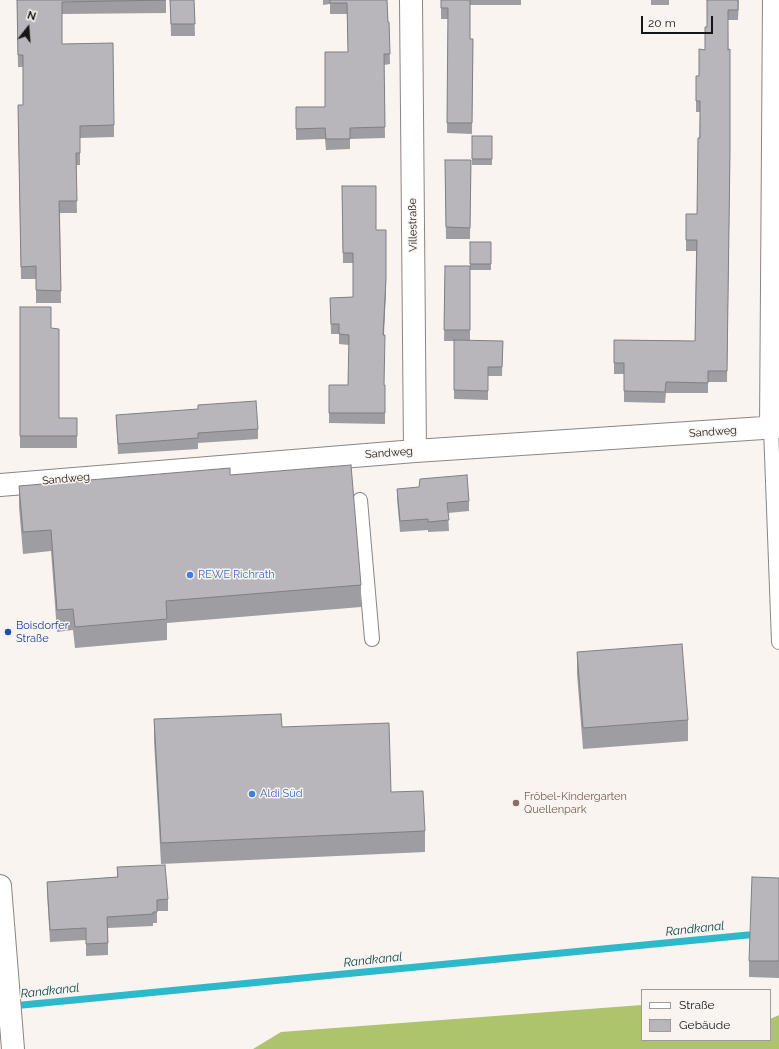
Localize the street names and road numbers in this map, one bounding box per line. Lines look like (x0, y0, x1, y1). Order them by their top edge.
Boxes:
street label: Villestraße (406, 198, 420, 252)
street label: Sandweg (689, 424, 737, 440)
street label: Sandweg (365, 445, 413, 461)
street label: Sandweg (42, 470, 90, 488)

